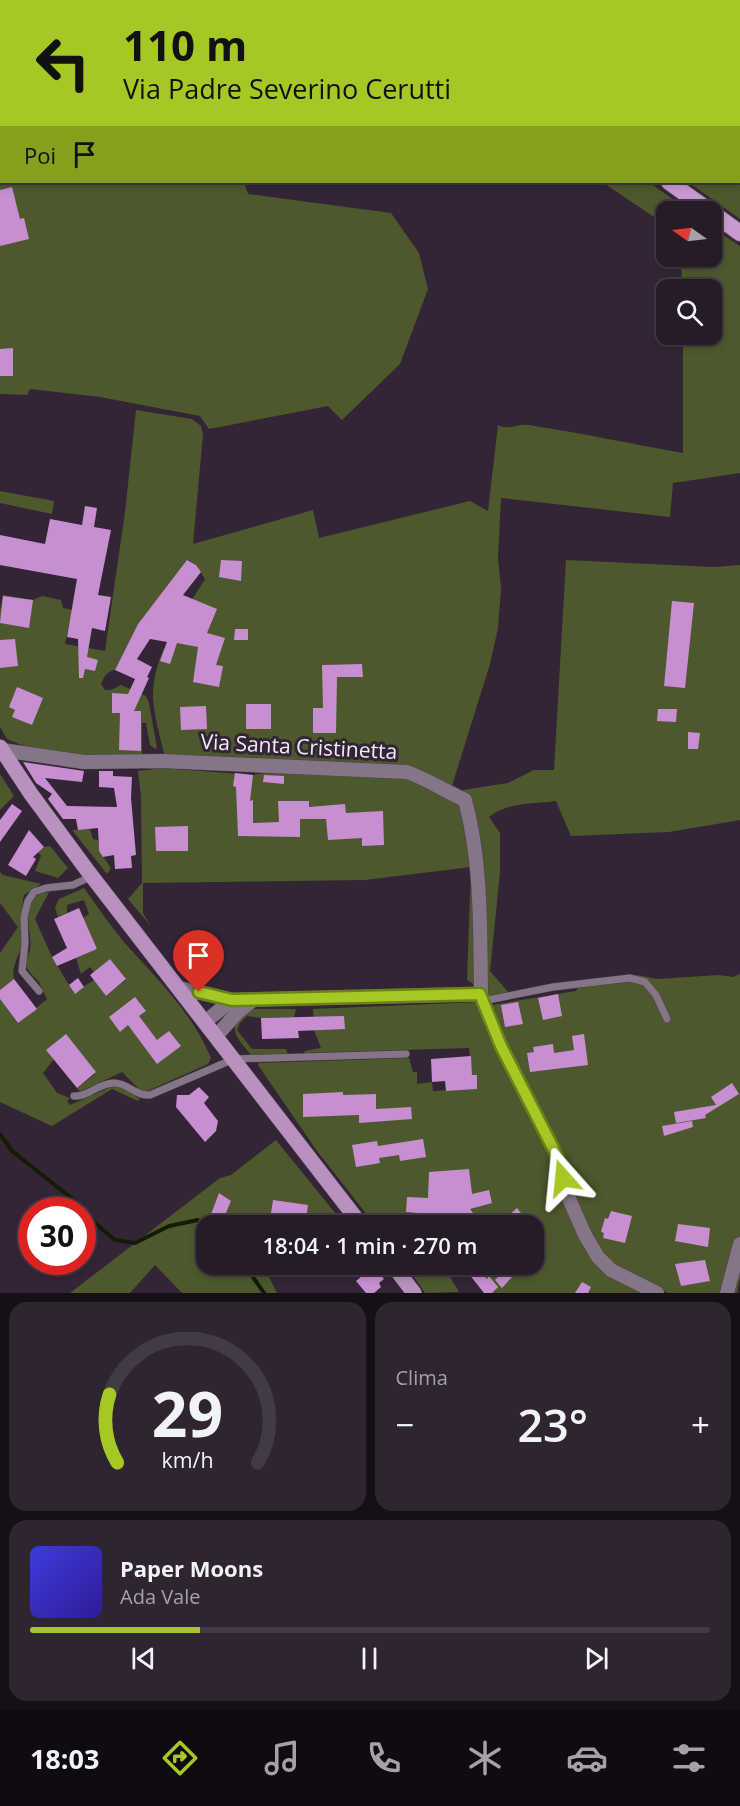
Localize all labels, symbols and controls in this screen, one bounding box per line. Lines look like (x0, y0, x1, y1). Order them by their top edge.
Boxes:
text: 110 m (123, 16, 247, 73)
icon: left (24, 24, 102, 102)
text: Via Padre Severino Cerutti (123, 70, 451, 107)
icon: arrive (68, 138, 101, 171)
text: Poi (24, 140, 56, 170)
north arrow (656, 201, 722, 267)
map controls (656, 201, 722, 345)
button: search (656, 279, 722, 345)
street label: Via Santa Cristinetta (200, 727, 398, 765)
pin (173, 930, 224, 992)
icon: arrive (182, 939, 215, 972)
position arrow (531, 1146, 595, 1210)
speed limit sign: 30 (18, 1197, 96, 1275)
text: 18:04 · 1 min · 270 m (262, 1230, 478, 1260)
text: Clima (396, 1364, 448, 1391)
text: 29 (152, 1370, 223, 1455)
text: 23° (517, 1394, 588, 1455)
text: − (396, 1402, 414, 1447)
text: + (691, 1402, 710, 1447)
text: km/h (161, 1446, 213, 1475)
text: Paper Moons (120, 1553, 263, 1583)
text: Ada Vale (120, 1583, 201, 1610)
icon: previous (127, 1642, 160, 1675)
icon: pause (353, 1642, 386, 1675)
icon: next (580, 1642, 613, 1675)
icon: directions (159, 1737, 201, 1779)
icon: music (261, 1737, 303, 1779)
icon: phone (363, 1737, 405, 1779)
icon: climate (464, 1737, 506, 1779)
icon: car (566, 1737, 608, 1779)
icon: filters (668, 1737, 710, 1779)
text: 18:03 (30, 1740, 99, 1777)

